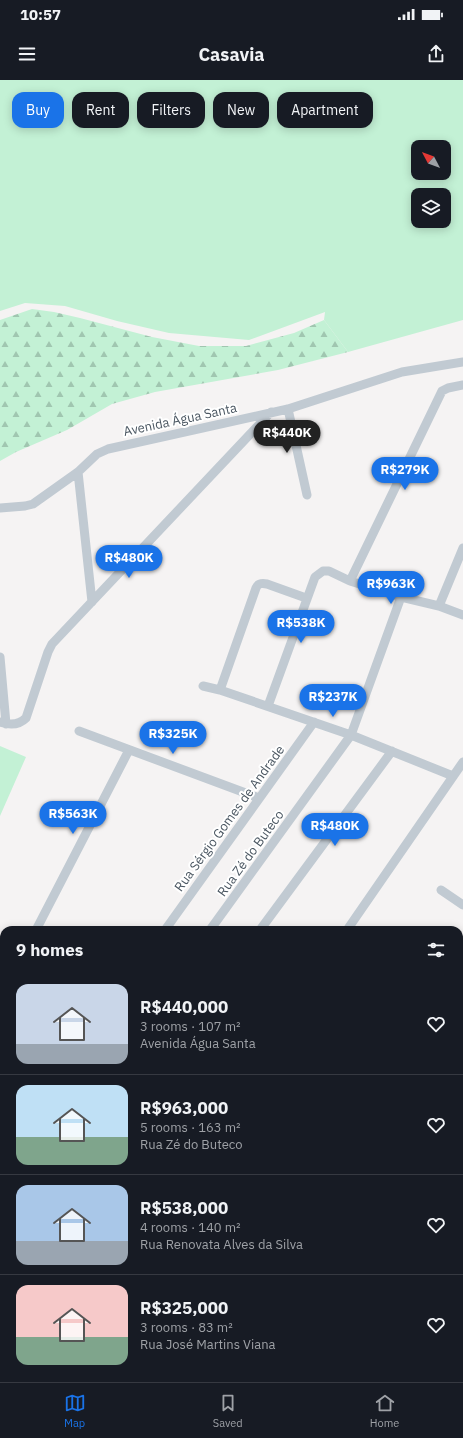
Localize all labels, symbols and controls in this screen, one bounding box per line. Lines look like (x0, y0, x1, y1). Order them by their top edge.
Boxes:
text: 10:57 (20, 5, 61, 24)
icon: menu (16, 43, 38, 65)
text: Casavia (198, 43, 265, 66)
icon: share (425, 43, 447, 65)
chip: Buy (12, 92, 64, 128)
chip: Rent (72, 92, 129, 128)
chip: Filters (137, 92, 205, 128)
chip: New (213, 92, 269, 128)
chip: Apartment (277, 92, 373, 128)
north arrow (411, 140, 451, 180)
map controls (411, 140, 451, 228)
button: layers (411, 188, 451, 228)
street label: Avenida Água Santa (122, 399, 238, 440)
pin: R$440K (254, 420, 320, 454)
text: R$440K (262, 424, 312, 441)
pin: R$279K (372, 457, 438, 491)
text: R$279K (380, 461, 430, 478)
pin: R$480K (96, 545, 162, 579)
text: R$480K (104, 549, 154, 566)
pin: R$963K (358, 571, 424, 605)
text: R$963K (366, 575, 416, 592)
pin: R$538K (268, 610, 334, 644)
text: R$538K (276, 614, 326, 631)
pin: R$237K (300, 684, 366, 718)
text: R$237K (308, 688, 358, 705)
pin: R$325K (140, 721, 206, 755)
text: R$325K (148, 725, 198, 742)
street label: Rua Sérgio Gomes de Andrade (171, 742, 288, 895)
pin: R$563K (40, 801, 106, 835)
text: R$563K (48, 805, 98, 822)
street label: Rua Zé do Buteco (213, 807, 287, 900)
pin: R$480K (302, 813, 368, 847)
text: R$480K (310, 817, 360, 834)
text: 9 homes (16, 939, 83, 961)
icon: filters (425, 939, 447, 961)
text: R$440,000 (140, 996, 228, 1018)
icon: home (48, 1000, 96, 1048)
icon: heart (425, 1013, 447, 1035)
text: 3 rooms · 107 m² (140, 1018, 241, 1035)
text: Avenida Água Santa (140, 1035, 256, 1052)
text: R$963,000 (140, 1097, 228, 1119)
icon: home (48, 1101, 96, 1149)
icon: heart (425, 1114, 447, 1136)
text: 5 rooms · 163 m² (140, 1119, 241, 1136)
text: Rua Zé do Buteco (140, 1136, 243, 1153)
text: R$538,000 (140, 1197, 228, 1219)
icon: home (48, 1201, 96, 1249)
icon: heart (425, 1214, 447, 1236)
text: 4 rooms · 140 m² (140, 1219, 241, 1236)
text: Rua Renovata Alves da Silva (140, 1236, 303, 1253)
text: R$325,000 (140, 1297, 228, 1319)
icon: home (48, 1301, 96, 1349)
icon: heart (425, 1314, 447, 1336)
text: 3 rooms · 83 m² (140, 1319, 233, 1336)
text: Rua José Martins Viana (140, 1336, 276, 1353)
tab: Map (64, 1392, 86, 1430)
tab: Saved (213, 1392, 243, 1430)
tab: Home (370, 1392, 399, 1430)

